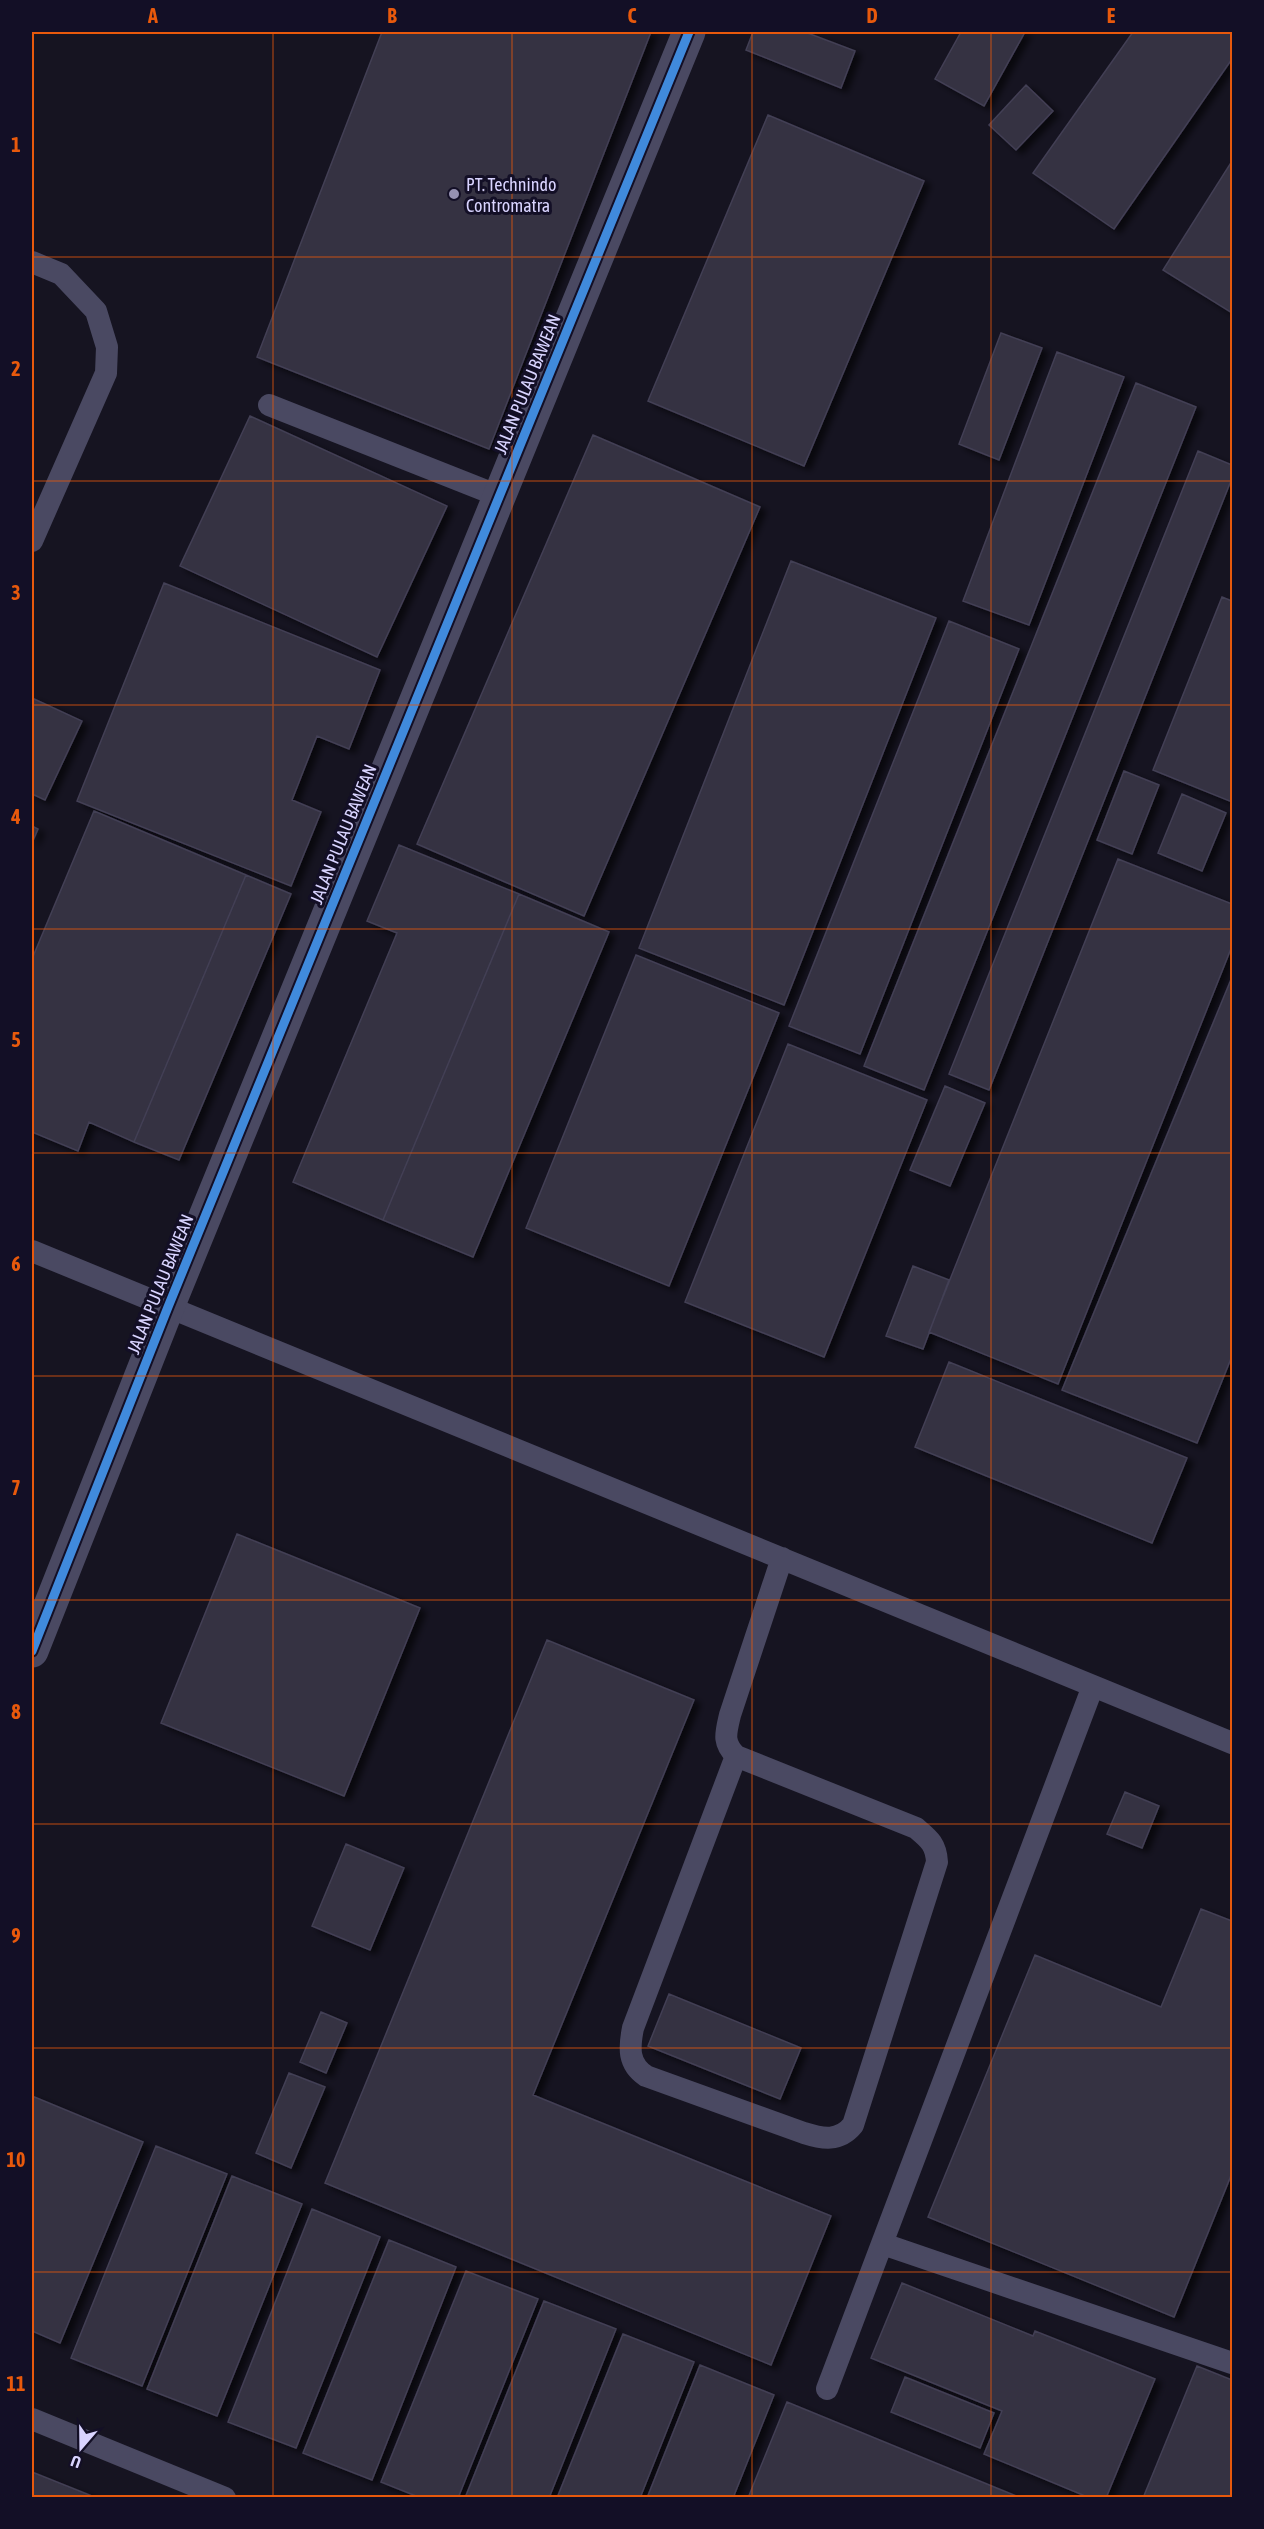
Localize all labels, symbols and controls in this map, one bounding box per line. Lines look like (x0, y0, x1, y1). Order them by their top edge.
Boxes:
text: A (147, 4, 158, 27)
text: B (387, 4, 397, 27)
text: C (628, 4, 637, 27)
text: D (866, 4, 878, 27)
text: E (1107, 4, 1116, 27)
text: 1 (11, 133, 21, 156)
place label: PT. Technindo Contromatra (466, 174, 556, 216)
marker: PT. Technindo Contromatra (447, 187, 461, 201)
street label: JALAN PULAU BAWEAN (489, 311, 565, 457)
text: 2 (11, 357, 21, 380)
text: 3 (11, 581, 21, 604)
street label: JALAN PULAU BAWEAN (305, 761, 381, 907)
text: 4 (10, 805, 21, 828)
text: 5 (11, 1028, 21, 1051)
street label: JALAN PULAU BAWEAN (122, 1211, 198, 1357)
text: 6 (11, 1252, 21, 1275)
text: 7 (11, 1476, 21, 1499)
text: 8 (11, 1700, 21, 1723)
text: 9 (11, 1924, 21, 1947)
text: 10 (7, 2148, 25, 2171)
text: 11 (7, 2372, 25, 2395)
north arrow (51, 2418, 111, 2478)
text: U (68, 2452, 83, 2472)

